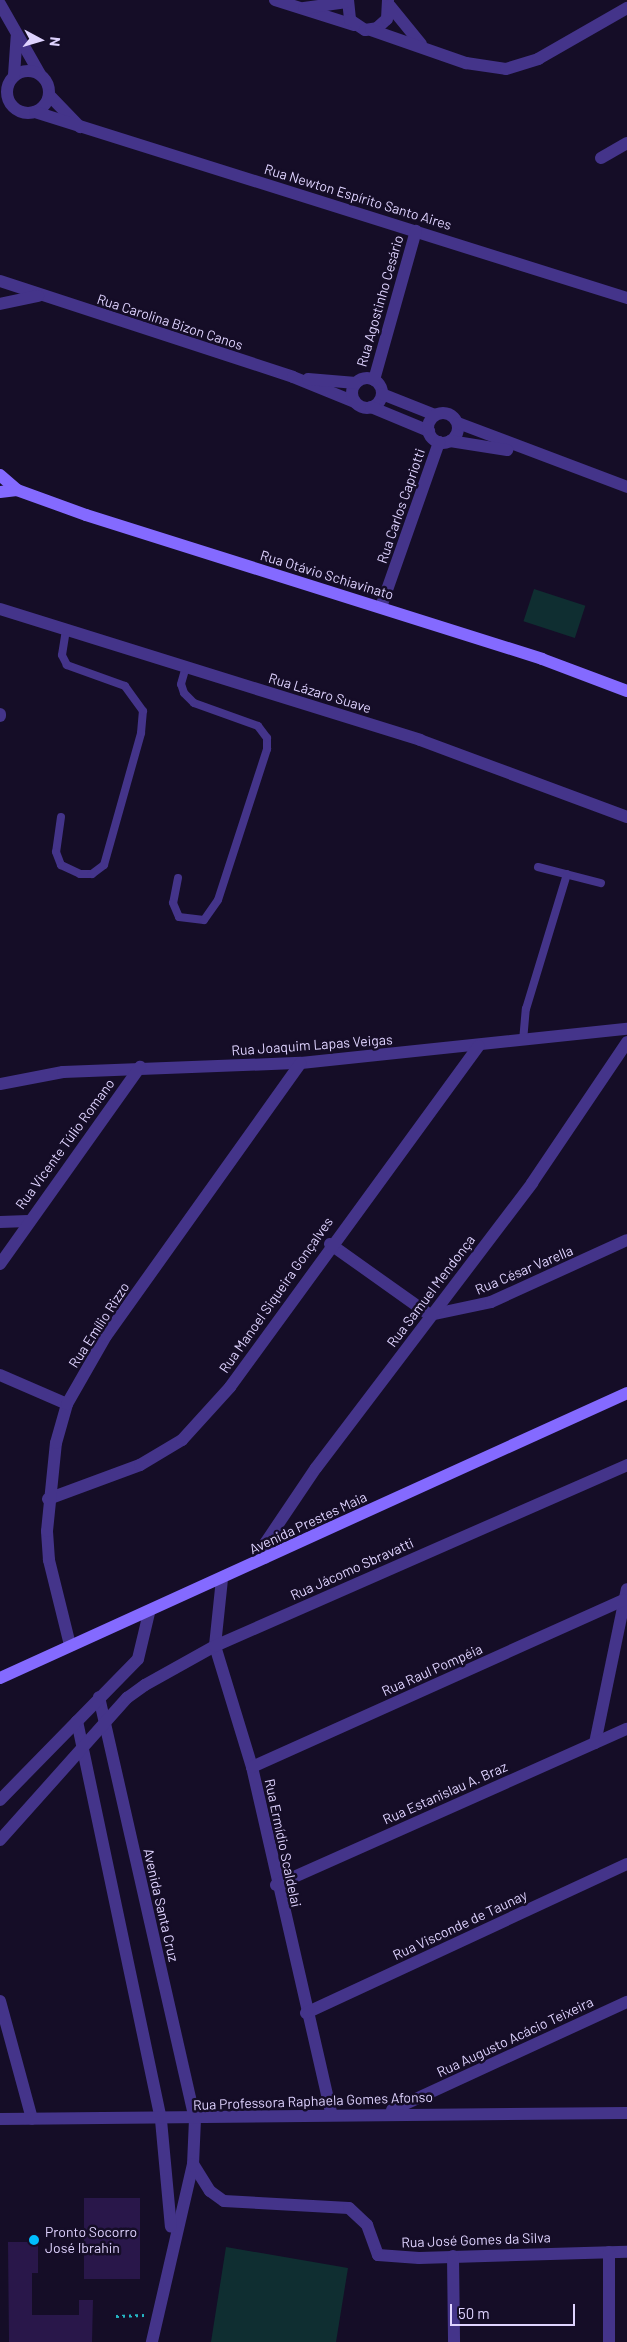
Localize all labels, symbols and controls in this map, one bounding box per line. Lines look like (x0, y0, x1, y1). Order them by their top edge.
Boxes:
north arrow (15, 15, 65, 65)
text: N (46, 36, 64, 47)
street label: Rua Newton Espírito Santo Aires (262, 160, 454, 234)
street label: Rua Agostinho Cesário (353, 233, 407, 369)
street label: Rua Carolina Bizon Canos (95, 290, 245, 354)
street label: Rua Carlos Capriotti (373, 446, 429, 566)
street label: Rua Otávio Schiavinato (258, 547, 396, 603)
street label: Rua Lázaro Suave (267, 669, 373, 717)
street label: Rua Joaquim Lapas Veigas (231, 1031, 393, 1059)
street label: Rua Vicente Túlio Romano (12, 1075, 118, 1213)
street label: Rua Manoel Siqueira Gonçalves (216, 1214, 336, 1376)
street label: Rua Samuel Mendonça (383, 1232, 479, 1350)
street label: Rua César Varella (473, 1242, 575, 1298)
street label: Rua Emílio Rizzo (65, 1279, 133, 1371)
street label: Avenida Prestes Maia (247, 1488, 369, 1558)
street label: Rua Jácomo Sbravatti (288, 1534, 416, 1604)
street label: Rua Raul Pompéia (379, 1640, 485, 1700)
street label: Rua Estanislau A. Braz (380, 1758, 510, 1828)
street label: Rua Ermídio Scaldelai (261, 1777, 305, 1909)
street label: Avenida Santa Cruz (140, 1847, 182, 1963)
street label: Rua Visconde de Taunay (390, 1886, 530, 1964)
street label: Rua Augusto Acácio Teixeira (434, 1993, 596, 2081)
street label: Rua Professora Raphaela Gomes Afonso (193, 2088, 433, 2114)
place label: Pronto Socorro José Ibrahin (45, 2224, 137, 2256)
street label: Rua José Gomes da Silva (401, 2229, 551, 2251)
marker: Pronto Socorro José Ibrahin (27, 2233, 41, 2247)
scale bar (452, 2294, 577, 2326)
text: 50 m (458, 2304, 490, 2322)

